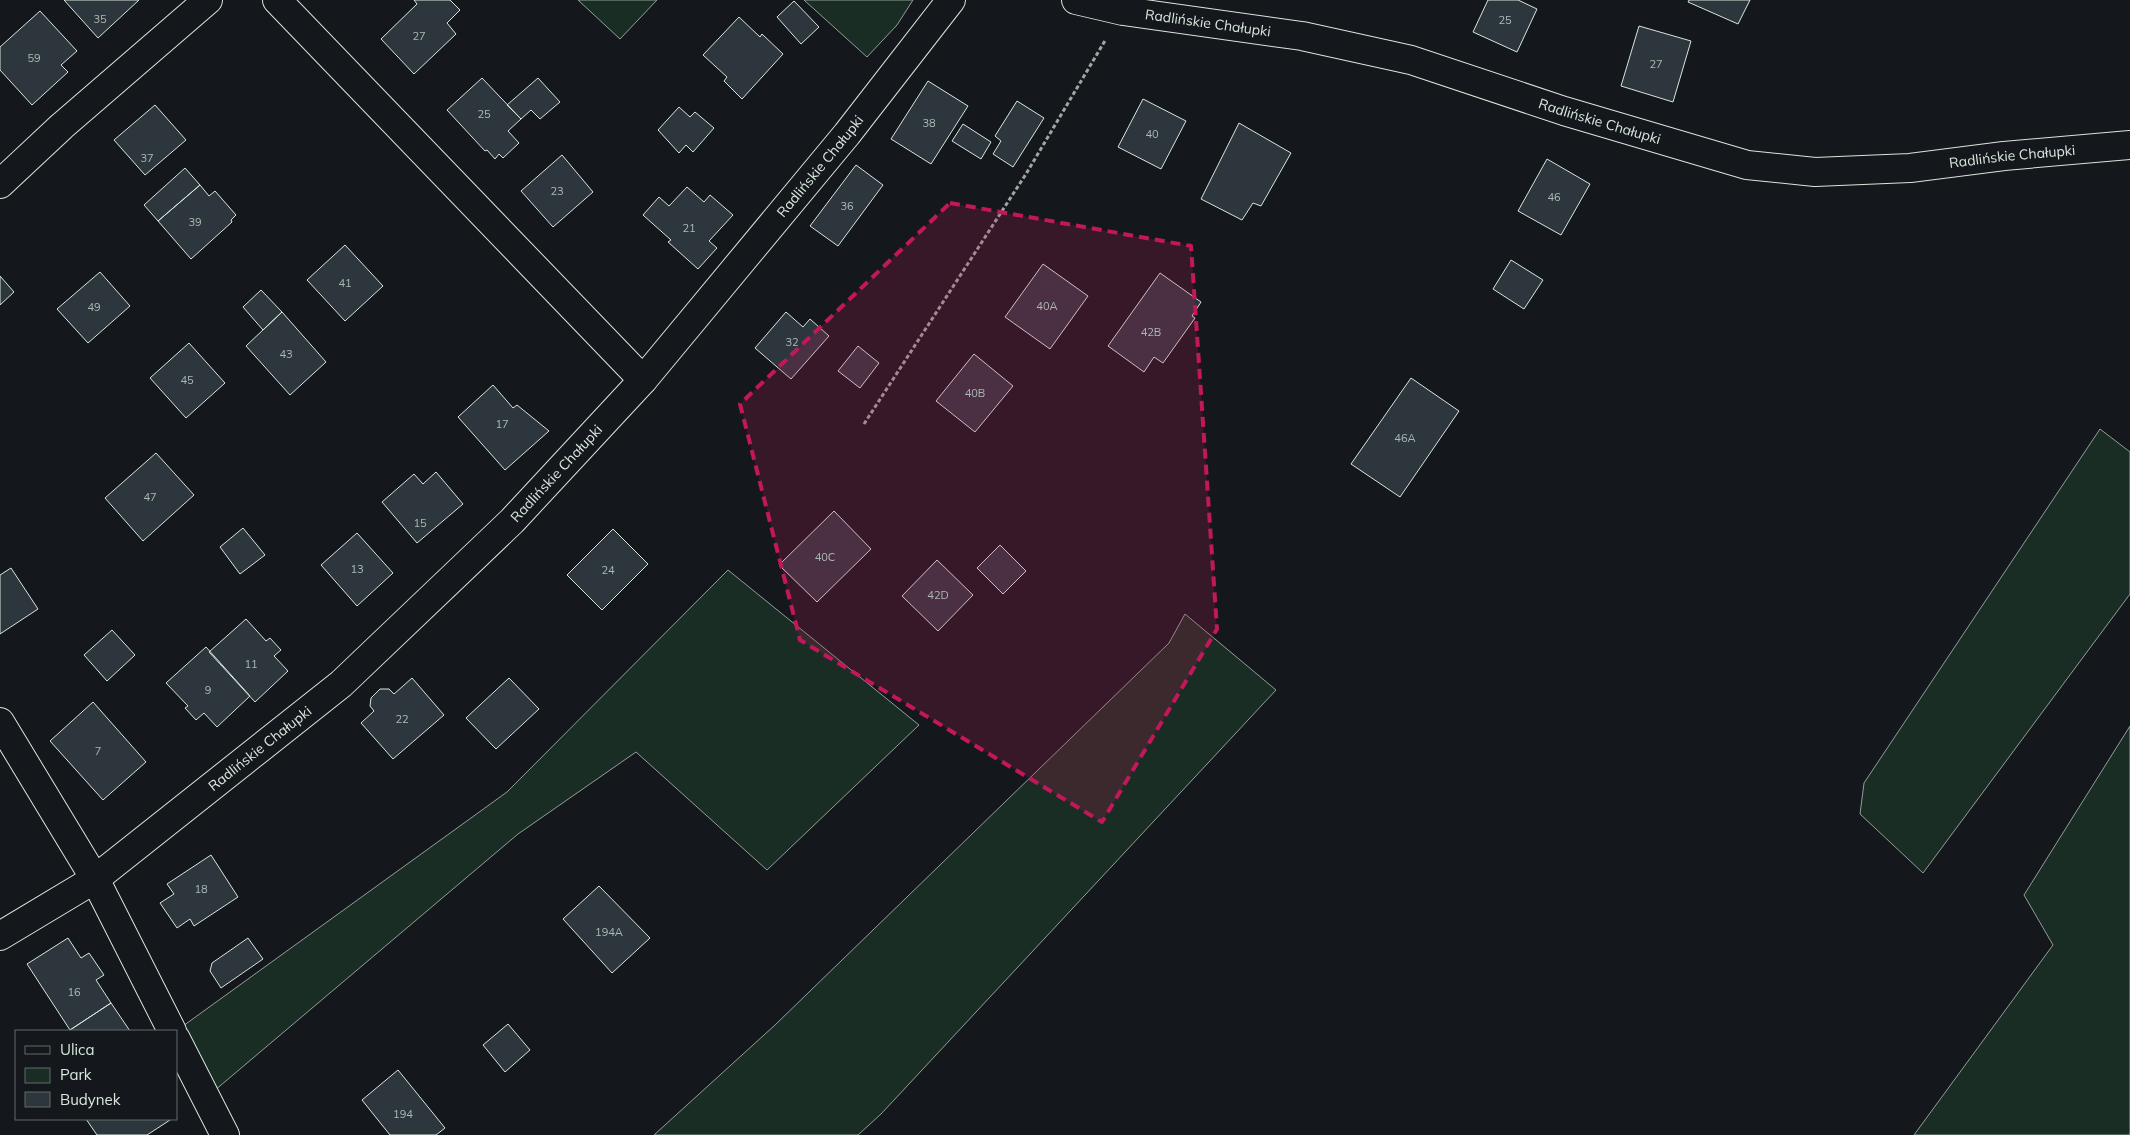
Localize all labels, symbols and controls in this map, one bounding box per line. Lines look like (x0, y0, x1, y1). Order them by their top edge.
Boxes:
street label: Radlińskie Chałupki (1144, 5, 1272, 41)
house number: 35 (93, 12, 107, 26)
house number: 25 (1498, 13, 1512, 27)
house number: 27 (412, 29, 426, 43)
house number: 59 (27, 51, 41, 65)
house number: 27 (1649, 57, 1663, 71)
street label: Radlińskie Chałupki (1536, 94, 1663, 148)
house number: 25 (477, 107, 491, 121)
street label: Radlińskie Chałupki (773, 112, 867, 221)
house number: 38 (922, 116, 936, 130)
house number: 40 (1145, 127, 1159, 141)
street label: Radlińskie Chałupki (1948, 141, 2076, 172)
house number: 37 (140, 151, 154, 165)
house number: 23 (550, 184, 564, 198)
house number: 46 (1547, 190, 1561, 204)
house number: 36 (840, 199, 854, 213)
house number: 39 (188, 215, 202, 229)
house number: 21 (682, 221, 696, 235)
house number: 41 (338, 276, 352, 290)
house number: 40A (1036, 299, 1058, 313)
house number: 49 (87, 300, 101, 314)
house number: 42B (1141, 325, 1161, 339)
house number: 32 (785, 335, 799, 349)
house number: 43 (279, 347, 293, 361)
house number: 45 (180, 373, 194, 387)
house number: 40B (965, 386, 985, 400)
house number: 17 (495, 417, 509, 431)
street label: Radlińskie Chałupki (507, 421, 606, 526)
house number: 46A (1394, 431, 1416, 445)
house number: 47 (143, 490, 157, 504)
house number: 15 (413, 516, 427, 530)
house number: 40C (815, 550, 835, 564)
house number: 13 (350, 562, 364, 576)
house number: 24 (601, 563, 615, 577)
house number: 42D (927, 588, 949, 602)
house number: 11 (244, 657, 258, 671)
house number: 9 (205, 683, 211, 697)
street label: Radlińskie Chałupki (204, 702, 315, 795)
house number: 22 (395, 712, 409, 726)
house number: 7 (95, 744, 101, 758)
house number: 18 (194, 882, 208, 896)
house number: 194A (595, 925, 623, 939)
house number: 16 (67, 985, 81, 999)
legend (15, 1030, 178, 1120)
text: Ulica (60, 1040, 94, 1059)
text: Park (60, 1065, 92, 1084)
text: Budynek (60, 1090, 121, 1109)
house number: 194 (393, 1107, 413, 1121)

